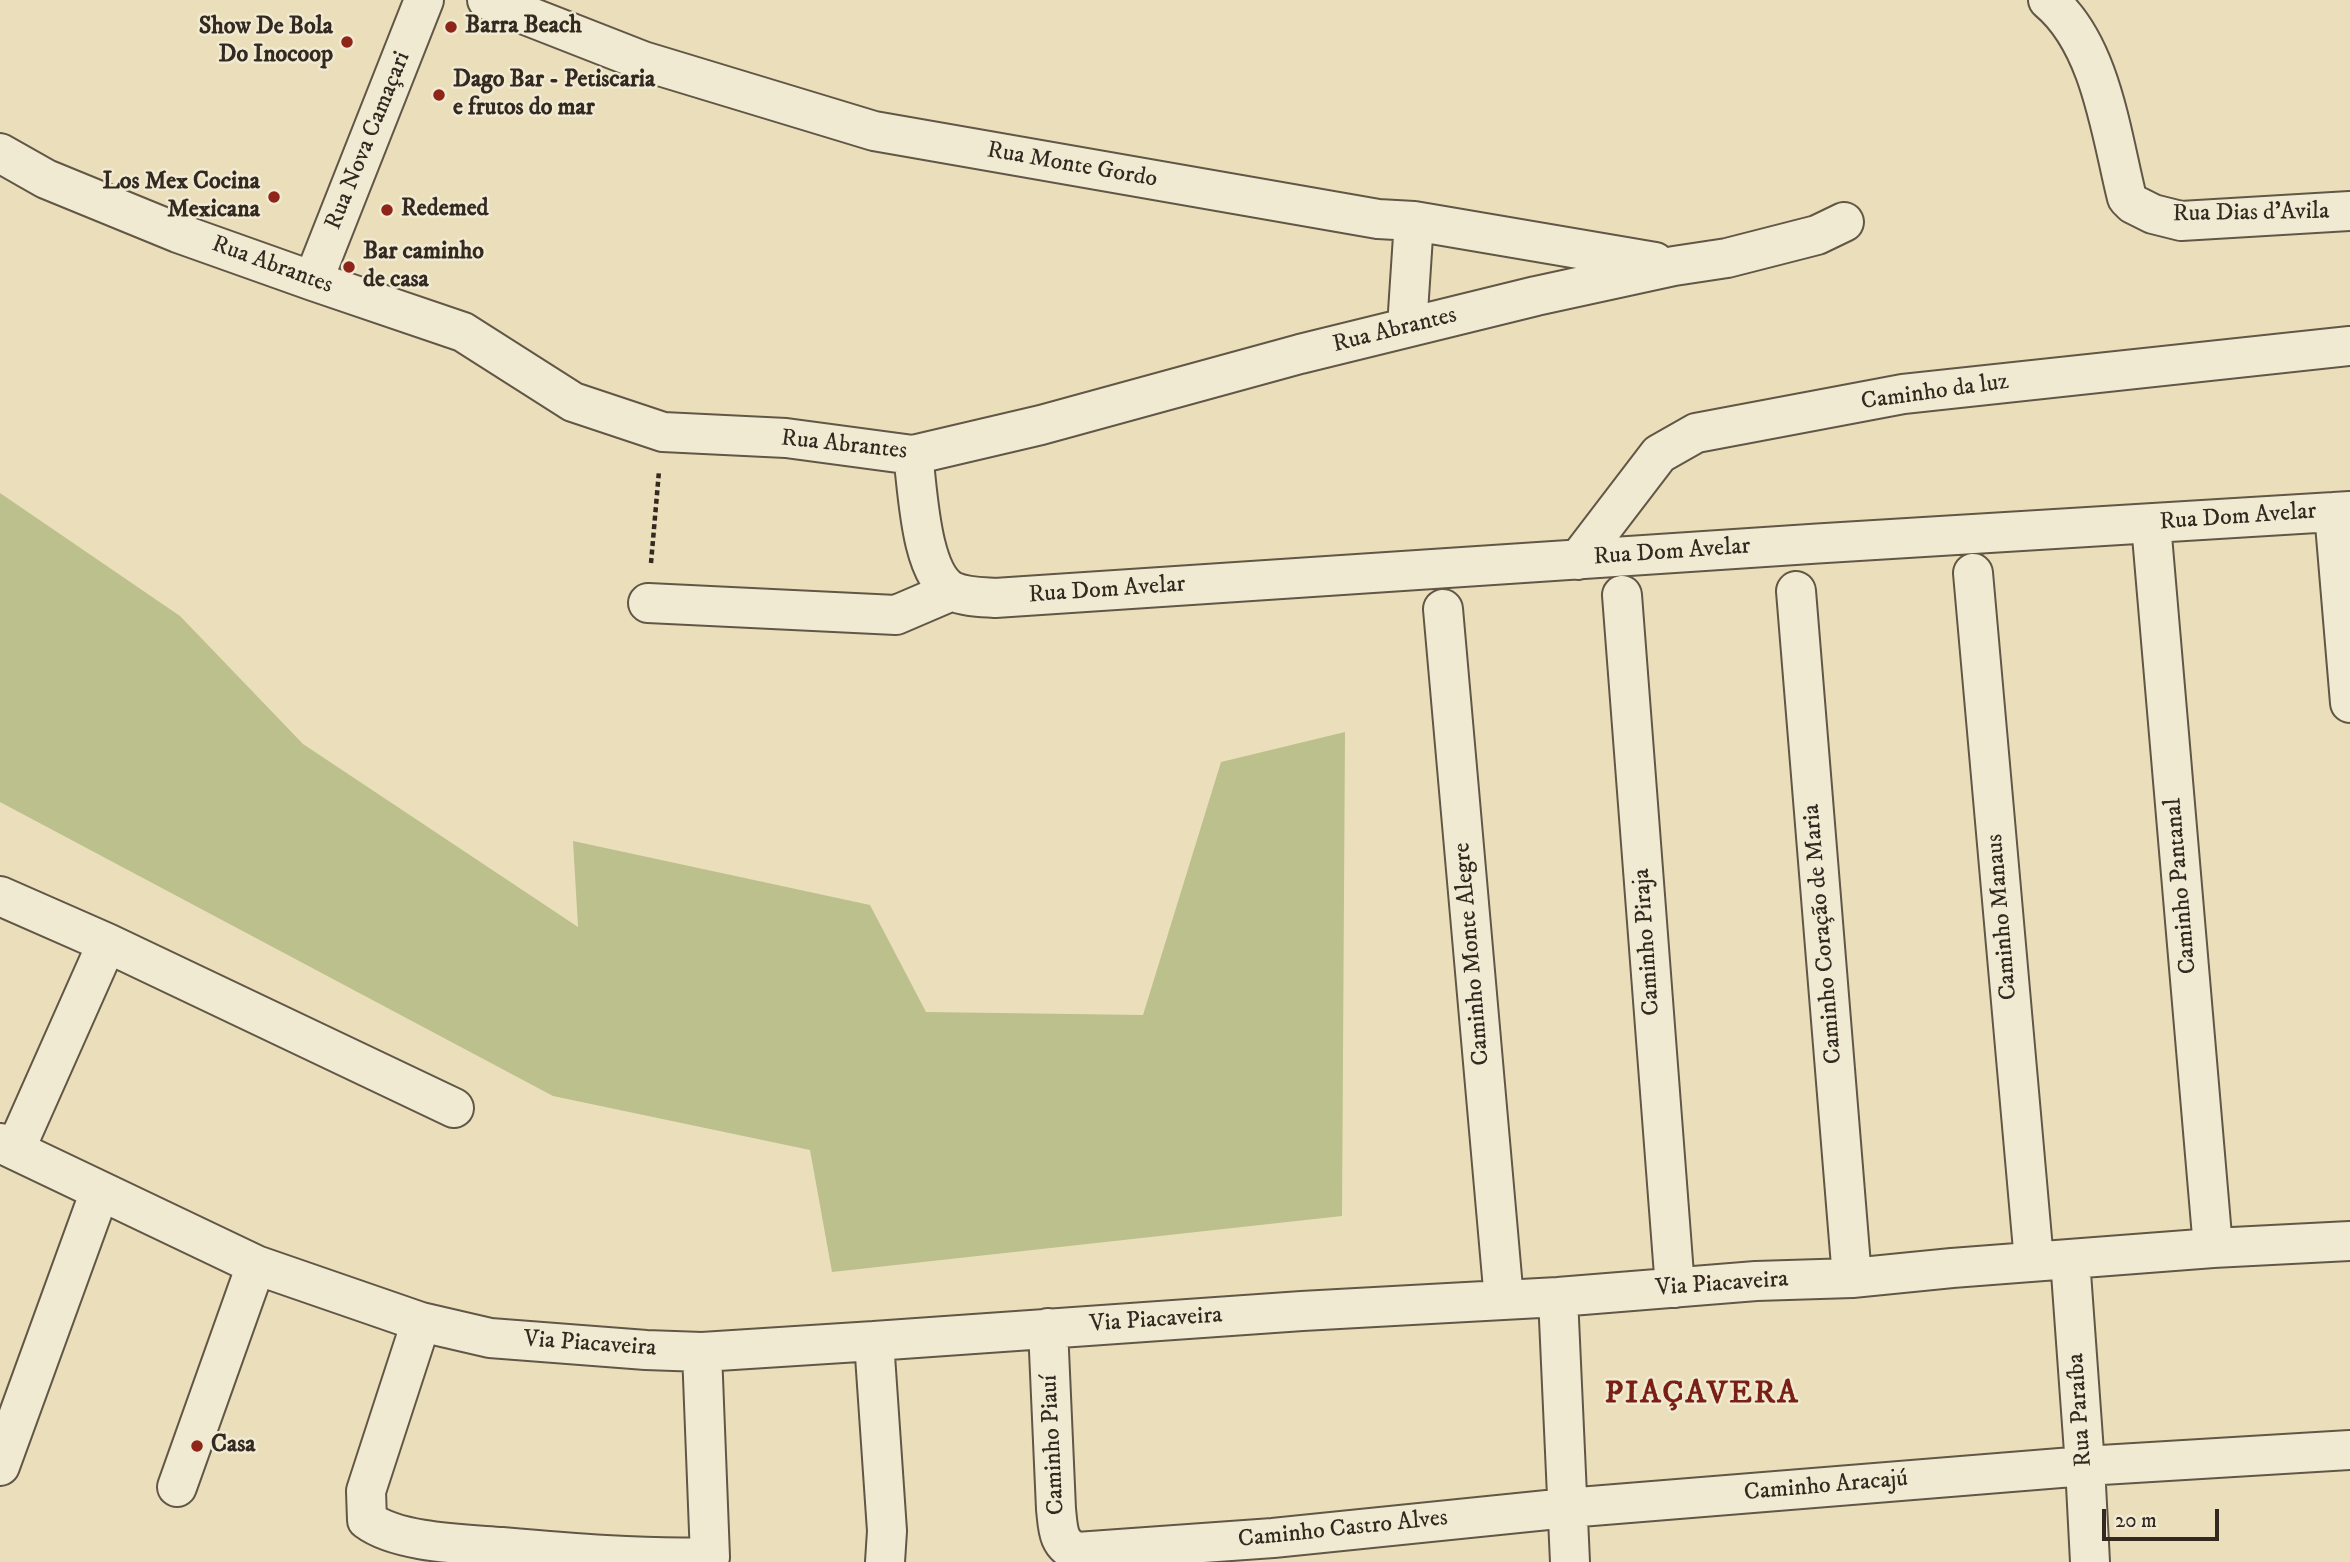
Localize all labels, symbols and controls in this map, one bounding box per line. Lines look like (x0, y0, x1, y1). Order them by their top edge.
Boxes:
place label: Barra Beach (465, 13, 582, 41)
place label: Show De Bola Do Inocoop (199, 14, 333, 70)
marker: Barra Beach (443, 19, 459, 35)
marker: Show De Bola Do Inocoop (339, 34, 355, 50)
street label: Rua Nova Camaçari (320, 48, 418, 234)
place label: Dago Bar - Petiscaria e frutos do mar (453, 67, 655, 123)
marker: Dago Bar - Petiscaria e frutos do mar (431, 87, 447, 103)
street label: Rua Monte Gordo (985, 137, 1159, 195)
place label: Los Mex Cocina Mexicana (103, 169, 260, 225)
marker: Los Mex Cocina Mexicana (266, 189, 282, 205)
place label: Redemed (401, 196, 489, 224)
street label: Rua Dias d'Avila (2172, 198, 2330, 230)
marker: Redemed (379, 202, 395, 218)
street label: Rua Abrantes (208, 231, 336, 301)
place label: Bar caminho de casa (363, 239, 484, 295)
marker: Bar caminho de casa (341, 259, 357, 275)
street label: Rua Abrantes (1330, 302, 1460, 360)
street label: Caminho da luz (1859, 368, 2011, 418)
street label: Rua Abrantes (780, 425, 908, 467)
street label: Rua Dom Avelar (2159, 498, 2317, 538)
street label: Rua Dom Avelar (1593, 533, 1751, 573)
street label: Rua Dom Avelar (1028, 571, 1186, 611)
street label: Caminho Pantanal (2160, 797, 2204, 975)
street label: Caminho Coração de Maria (1798, 803, 1850, 1065)
street label: Caminho Manaus (1981, 833, 2025, 1001)
street label: Caminho Monte Alegre (1449, 841, 1497, 1067)
street label: Caminho Piraja (1628, 867, 1668, 1017)
street label: Via Piacaveira (1655, 1266, 1789, 1304)
street label: Via Piacaveira (1089, 1302, 1223, 1340)
street label: Via Piacaveira (523, 1326, 657, 1364)
street label: Rua Paraíba (2063, 1352, 2099, 1468)
street label: Caminho Piauí (1036, 1374, 1072, 1516)
district label: PIAÇAVERA (1606, 1376, 1798, 1414)
place label: Casa (211, 1432, 255, 1460)
marker: Casa (189, 1438, 205, 1454)
street label: Caminho Aracajú (1743, 1465, 1909, 1509)
scale bar (2105, 1496, 2222, 1540)
street label: Caminho Castro Alves (1237, 1505, 1449, 1555)
text: 20 m (2115, 1508, 2157, 1534)

